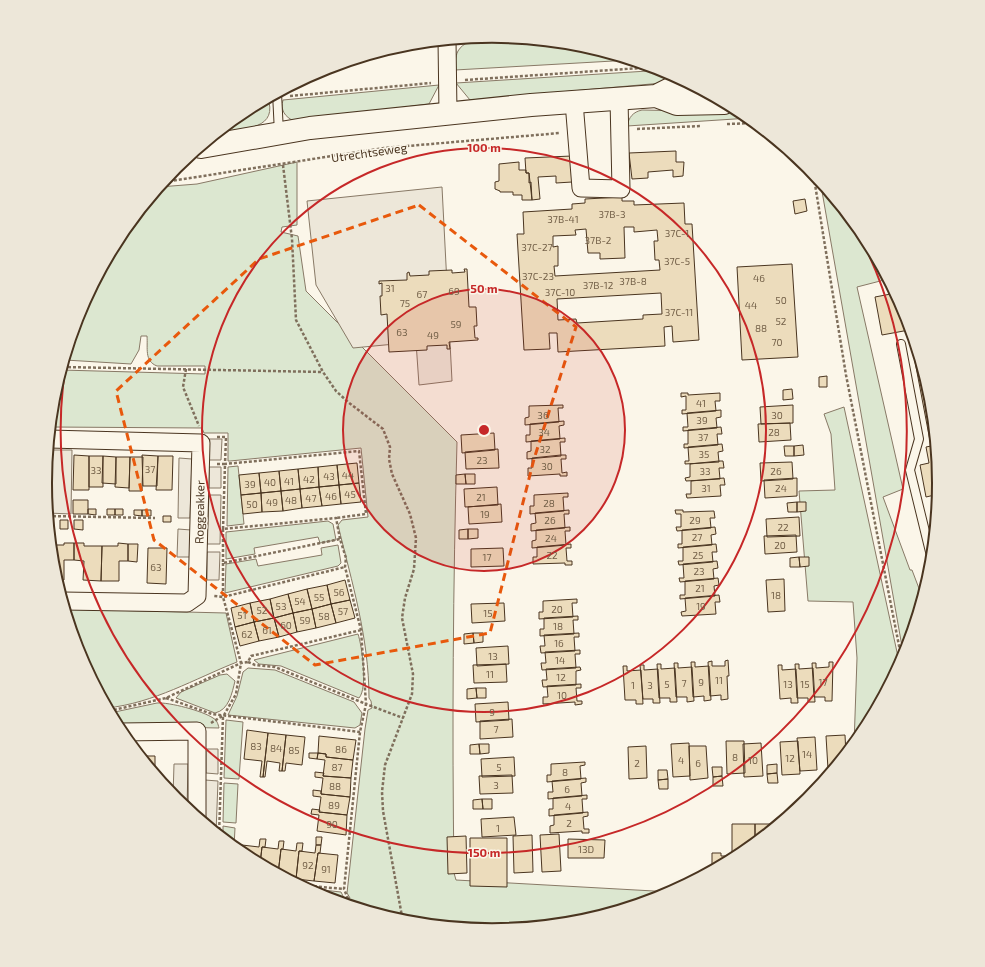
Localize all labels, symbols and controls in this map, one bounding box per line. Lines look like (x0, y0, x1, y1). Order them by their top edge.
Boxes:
street label: Utrechtseweg (330, 140, 408, 164)
text: 100 m (467, 140, 501, 154)
house number: 37B-3 (599, 208, 625, 220)
house number: 37B-41 (547, 213, 579, 225)
house number: 37C-1 (665, 227, 689, 239)
house number: 37B-2 (585, 234, 612, 246)
house number: 37C-27 (521, 241, 553, 253)
house number: 37C-5 (664, 255, 690, 267)
house number: 37C-23 (522, 270, 554, 282)
house number: 46 (753, 272, 765, 284)
house number: 37B-8 (619, 275, 647, 287)
house number: 37B-12 (583, 279, 614, 291)
text: 50 m (470, 281, 498, 295)
house number: 31 (385, 282, 395, 294)
house number: 69 (448, 285, 460, 297)
house number: 37C-10 (545, 286, 575, 298)
house number: 67 (417, 288, 427, 300)
house number: 50 (775, 294, 787, 306)
house number: 75 (400, 297, 410, 309)
house number: 44 (745, 299, 757, 311)
house number: 37C-11 (665, 306, 693, 318)
house number: 52 (776, 315, 787, 327)
house number: 59 (450, 318, 462, 330)
house number: 88 (755, 322, 767, 334)
house number: 63 (396, 326, 408, 338)
house number: 49 (427, 329, 439, 341)
house number: 70 (771, 336, 783, 348)
house number: 41 (696, 397, 706, 409)
house number: 36 (537, 409, 549, 421)
house number: 30 (771, 409, 783, 421)
house number: 39 (696, 414, 708, 426)
centre of rings (477, 423, 491, 437)
house number: 34 (538, 426, 550, 438)
house number: 28 (768, 426, 780, 438)
house number: 37 (698, 431, 708, 443)
house number: 32 (539, 443, 551, 455)
house number: 35 (699, 448, 709, 460)
house number: 23 (476, 454, 488, 466)
house number: 30 (541, 460, 553, 472)
house number: 37 (145, 463, 155, 475)
house number: 33 (90, 464, 102, 476)
house number: 33 (699, 465, 711, 477)
house number: 26 (770, 465, 782, 477)
house number: 44 (342, 469, 354, 481)
house number: 43 (323, 470, 335, 482)
house number: 42 (303, 473, 315, 485)
house number: 41 (284, 475, 294, 487)
house number: 40 (264, 476, 276, 488)
house number: 39 (244, 478, 256, 490)
street label: Roggeakker (191, 480, 207, 544)
house number: 31 (701, 482, 711, 494)
house number: 24 (775, 482, 787, 494)
house number: 45 (344, 488, 356, 500)
house number: 46 (325, 490, 337, 502)
house number: 21 (476, 491, 486, 503)
house number: 47 (305, 492, 317, 504)
house number: 48 (285, 494, 297, 506)
house number: 49 (266, 496, 278, 508)
house number: 28 (543, 497, 555, 509)
house number: 50 (246, 498, 258, 510)
house number: 19 (480, 508, 490, 520)
house number: 26 (544, 514, 556, 526)
house number: 29 (689, 514, 701, 526)
house number: 22 (777, 521, 789, 533)
house number: 27 (692, 531, 702, 543)
house number: 24 (545, 532, 557, 544)
house number: 20 (774, 539, 786, 551)
house number: 22 (546, 549, 558, 561)
house number: 25 (693, 549, 703, 561)
house number: 17 (482, 551, 492, 563)
house number: 63 (150, 561, 162, 573)
house number: 23 (693, 565, 705, 577)
house number: 21 (695, 582, 705, 594)
house number: 56 (333, 586, 345, 598)
house number: 18 (771, 589, 781, 601)
house number: 55 (314, 591, 324, 603)
house number: 54 (294, 595, 306, 607)
house number: 53 (276, 600, 286, 612)
house number: 19 (696, 600, 706, 612)
house number: 20 (551, 603, 563, 615)
house number: 52 (257, 604, 268, 616)
house number: 57 (338, 605, 348, 617)
house number: 15 (483, 607, 493, 619)
house number: 51 (237, 609, 247, 621)
house number: 58 (318, 610, 330, 622)
house number: 59 (299, 614, 311, 626)
house number: 60 (280, 619, 292, 631)
house number: 18 (553, 620, 563, 632)
house number: 61 (262, 624, 272, 636)
house number: 62 (241, 628, 253, 640)
house number: 16 (554, 637, 564, 649)
house number: 13 (488, 650, 498, 662)
house number: 14 (555, 654, 565, 666)
house number: 11 (486, 668, 494, 680)
house number: 12 (556, 671, 566, 683)
house number: 11 (715, 674, 723, 686)
house number: 9 (698, 676, 704, 688)
house number: 17 (818, 676, 828, 688)
house number: 7 (681, 677, 687, 689)
house number: 5 (664, 678, 670, 690)
house number: 13 (783, 678, 793, 690)
house number: 15 (800, 678, 810, 690)
house number: 1 (631, 679, 635, 691)
house number: 3 (647, 679, 653, 691)
house number: 10 (557, 689, 567, 701)
house number: 9 (489, 706, 495, 718)
house number: 7 (493, 723, 499, 735)
house number: 83 (250, 740, 262, 752)
house number: 84 (270, 742, 282, 754)
house number: 86 (335, 743, 347, 755)
house number: 85 (288, 744, 300, 756)
house number: 14 (802, 748, 812, 760)
house number: 8 (732, 751, 738, 763)
house number: 12 (785, 752, 795, 764)
house number: 4 (678, 754, 684, 766)
house number: 10 (748, 754, 758, 766)
house number: 2 (634, 757, 640, 769)
house number: 6 (695, 757, 701, 769)
house number: 87 (331, 761, 343, 773)
house number: 5 (496, 761, 502, 773)
house number: 8 (562, 766, 568, 778)
house number: 3 (493, 779, 499, 791)
house number: 88 (329, 780, 341, 792)
house number: 6 (564, 783, 570, 795)
house number: 89 (328, 799, 340, 811)
house number: 4 (565, 800, 571, 812)
house number: 2 (566, 817, 572, 829)
house number: 90 (326, 818, 338, 830)
house number: 1 (496, 822, 500, 834)
house number: 13D (578, 843, 594, 855)
text: 150 m (468, 845, 500, 859)
house number: 92 (302, 859, 314, 871)
house number: 91 (321, 863, 331, 875)

